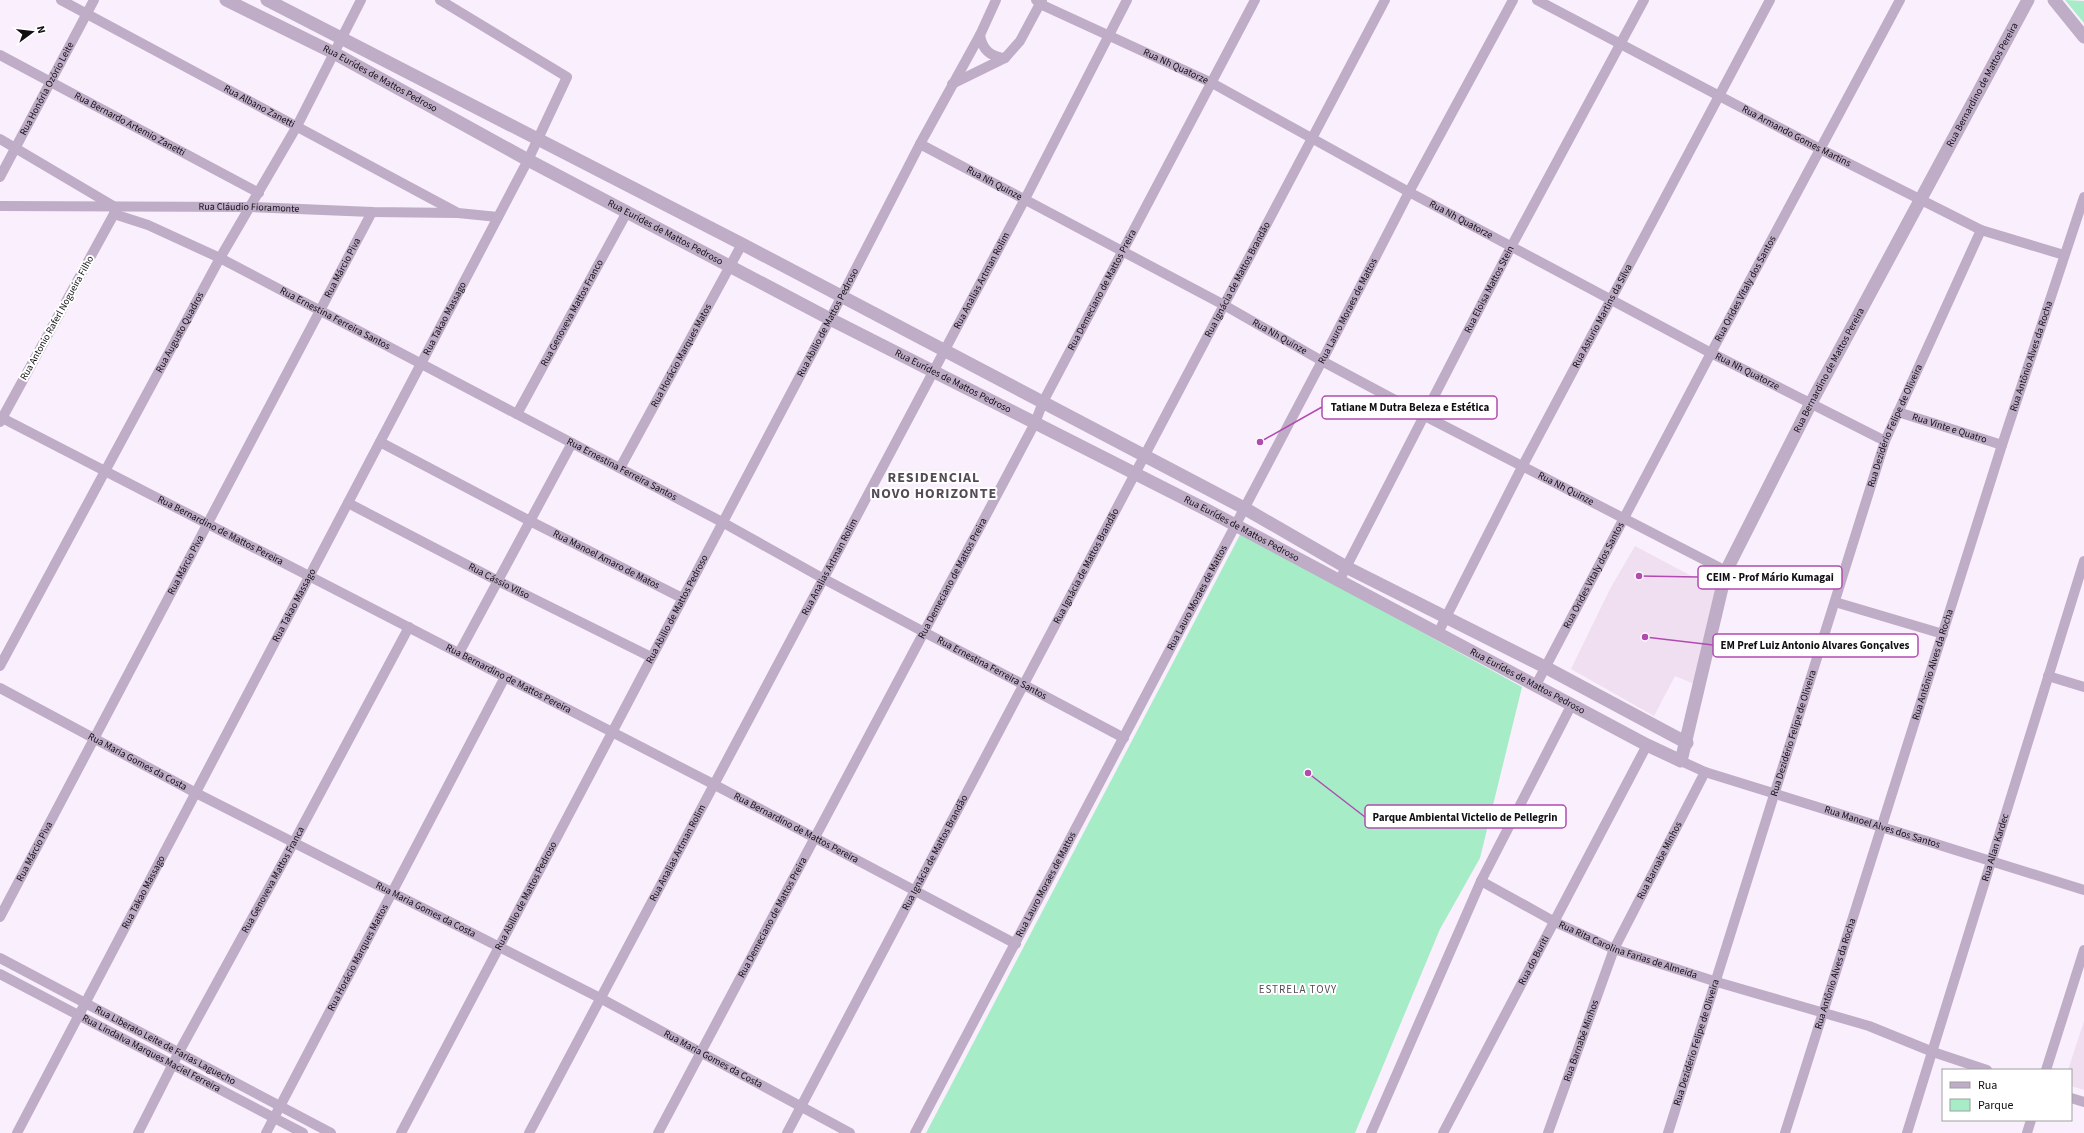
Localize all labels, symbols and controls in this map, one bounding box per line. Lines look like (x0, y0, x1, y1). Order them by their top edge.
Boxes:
north arrow (12, 12, 52, 52)
street label: Rua Bernardino de Mattos Pereira (1943, 20, 2022, 150)
text: N (33, 24, 49, 35)
street label: Rua Honória Ozório Leite (16, 39, 77, 138)
street label: Rua Eurídes de Mattos Pedroso (320, 42, 440, 116)
street label: Rua Nh Quatorze (1141, 45, 1211, 87)
street label: Rua Albano Zanetti (221, 81, 297, 131)
street label: Rua Bernardo Artemio Zanetti (72, 89, 188, 160)
street label: Rua Armando Gomes Martins (1739, 102, 1853, 170)
street label: Rua Nh Quinze (964, 163, 1025, 204)
street label: Rua Eurídes de Mattos Pedroso (605, 196, 726, 268)
street label: Rua Nh Quatorze (1427, 197, 1495, 242)
street label: Rua Cláudio Fioramonte (198, 200, 300, 216)
street label: Rua Ignácia de Mattos Brandão (1201, 219, 1274, 340)
street label: Rua Demeciano de Mattos Preira (1064, 227, 1140, 353)
street label: Rua Analias Artman Rolim (950, 230, 1013, 332)
street label: Rua Orides Vitaly dos Santos (1711, 233, 1779, 344)
street label: Rua Márcio Piva (321, 235, 364, 300)
street label: Rua Eloisa Mattos Stein (1461, 243, 1518, 336)
street label: Rua Antonio Raferl Nogueira Filho (17, 253, 97, 383)
street label: Rua Lauro Moraes de Mattos (1315, 256, 1381, 366)
street label: Rua Genoveva Mattos Franco (537, 257, 607, 369)
street label: Rua Asturio Martins da Silva (1569, 262, 1636, 371)
street label: Rua Abilio de Mattos Pedroso (794, 266, 862, 380)
street label: Rua Takao Massago (420, 279, 470, 358)
street label: Rua Ernestina Ferreira Santos (277, 284, 393, 353)
street label: Rua Augusto Quadros (152, 290, 207, 375)
street label: Rua Antônio Alves da Rocha (2007, 299, 2056, 413)
street label: Rua Horácio Marques Matos (647, 301, 715, 410)
street label: Rua Bernardino de Mattos Pereira (1790, 305, 1868, 435)
street label: Rua Nh Quinze (1249, 315, 1310, 358)
street label: Rua Eurídes de Mattos Pedroso (892, 346, 1014, 417)
street label: Rua Nh Quatorze (1713, 349, 1782, 394)
street label: Rua Dezidério Felipe de Oliveira (1864, 362, 1926, 489)
callout: Tatiane M Dutra Beleza e Estética (1322, 396, 1497, 419)
text: Tatiane M Dutra Beleza e Estética (1331, 400, 1490, 415)
street label: Rua Vinte e Quatro (1910, 410, 1989, 447)
street label: Rua Ernestina Ferreira Santos (564, 435, 680, 504)
district label: RESIDENCIAL NOVO HORIZONTE (871, 468, 997, 504)
street label: Rua Nh Quinze (1535, 468, 1596, 509)
street label: Rua Bernardino de Mattos Pereira (155, 492, 286, 569)
street label: Rua Eurídes de Mattos Pedroso (1181, 492, 1302, 565)
street label: Rua Ignácia de Mattos Brandão (1050, 506, 1122, 626)
street label: Rua Demeciano de Mattos Preira (915, 515, 990, 641)
street label: Rua Analias Artman Rolim (798, 516, 861, 618)
street label: Rua Orides Vitaly dos Santos (1560, 520, 1628, 631)
street label: Rua Manoel Amaro de Matos (550, 527, 662, 593)
street label: Rua Márcio Piva (164, 533, 207, 597)
street label: Rua Lauro Moraes de Mattos (1164, 543, 1231, 653)
street label: Rua Abilio de Mattos Pedroso (643, 552, 711, 666)
street label: Rua Cássio Vilso (466, 560, 532, 603)
street label: Rua Takao Massago (269, 566, 319, 645)
callout: CEIM - Prof Mário Kumagai (1698, 566, 1842, 589)
text: CEIM - Prof Mário Kumagai (1706, 570, 1834, 585)
street label: Rua Antônio Alves da Rocha (1909, 607, 1957, 722)
street label: Rua Ernestina Ferreira Santos (934, 633, 1049, 703)
callout: EM Pref Luiz Antonio Alvares Gonçalves (1713, 634, 1918, 657)
text: EM Pref Luiz Antonio Alvares Gonçalves (1721, 638, 1910, 653)
street label: Rua Bernardino de Mattos Pereira (443, 641, 574, 717)
street label: Rua Eurídes de Mattos Pedroso (1467, 645, 1587, 718)
street label: Rua Dezidério Felipe de Oliveira (1767, 668, 1820, 798)
street label: Rua Maria Gomes da Costa (85, 729, 190, 794)
street label: Rua Bernardino de Mattos Pereira (731, 789, 861, 867)
street label: Rua Ignácia de Mattos Brandão (899, 792, 971, 913)
street label: Rua Analias Artman Rolim (646, 802, 709, 904)
street label: Rua Manoel Alves dos Santos (1823, 803, 1942, 852)
callout: Parque Ambiental Victelio de Pellegrin (1365, 805, 1566, 828)
text: Parque Ambiental Victelio de Pellegrin (1373, 810, 1557, 825)
street label: Rua Allan Kardec (1978, 811, 2013, 883)
street label: Rua Márcio Piva (13, 819, 56, 884)
street label: Rua Barnabe Minhos (1634, 819, 1685, 902)
street label: Rua Genoveva Mattos Franca (238, 824, 308, 936)
street label: Rua Lauro Moraes de Mattos (1013, 829, 1080, 940)
street label: Rua Abilio de Mattos Pedroso (491, 839, 560, 953)
street label: Rua Takao Massago (118, 853, 169, 931)
street label: Rua Demeciano de Mattos Preira (735, 855, 810, 980)
street label: Rua Maria Gomes da Costa (373, 878, 478, 941)
street label: Rua Horácio Marques Mattos (324, 902, 392, 1014)
street label: Rua Antônio Alves da Rocha (1811, 916, 1859, 1031)
street label: Rua Rita Carolina Farias de Almeida (1556, 918, 1699, 982)
street label: Rua do Buriti (1515, 933, 1553, 988)
street label: Rua Dezidério Felipe de Oliveira (1670, 977, 1723, 1107)
district label: ESTRELA TOVY (1259, 982, 1337, 997)
street label: Rua Barnabé Minhos (1560, 998, 1602, 1084)
street label: Rua Liberato Leite de Farias Laguecho (92, 1002, 238, 1088)
street label: Rua Lindalva Marques Maciel Ferreira (80, 1011, 223, 1096)
street label: Rua Maria Gomes da Costa (661, 1027, 765, 1092)
legend (1942, 1069, 2072, 1121)
text: Rua (1978, 1077, 1997, 1094)
text: Parque (1978, 1097, 2014, 1114)

